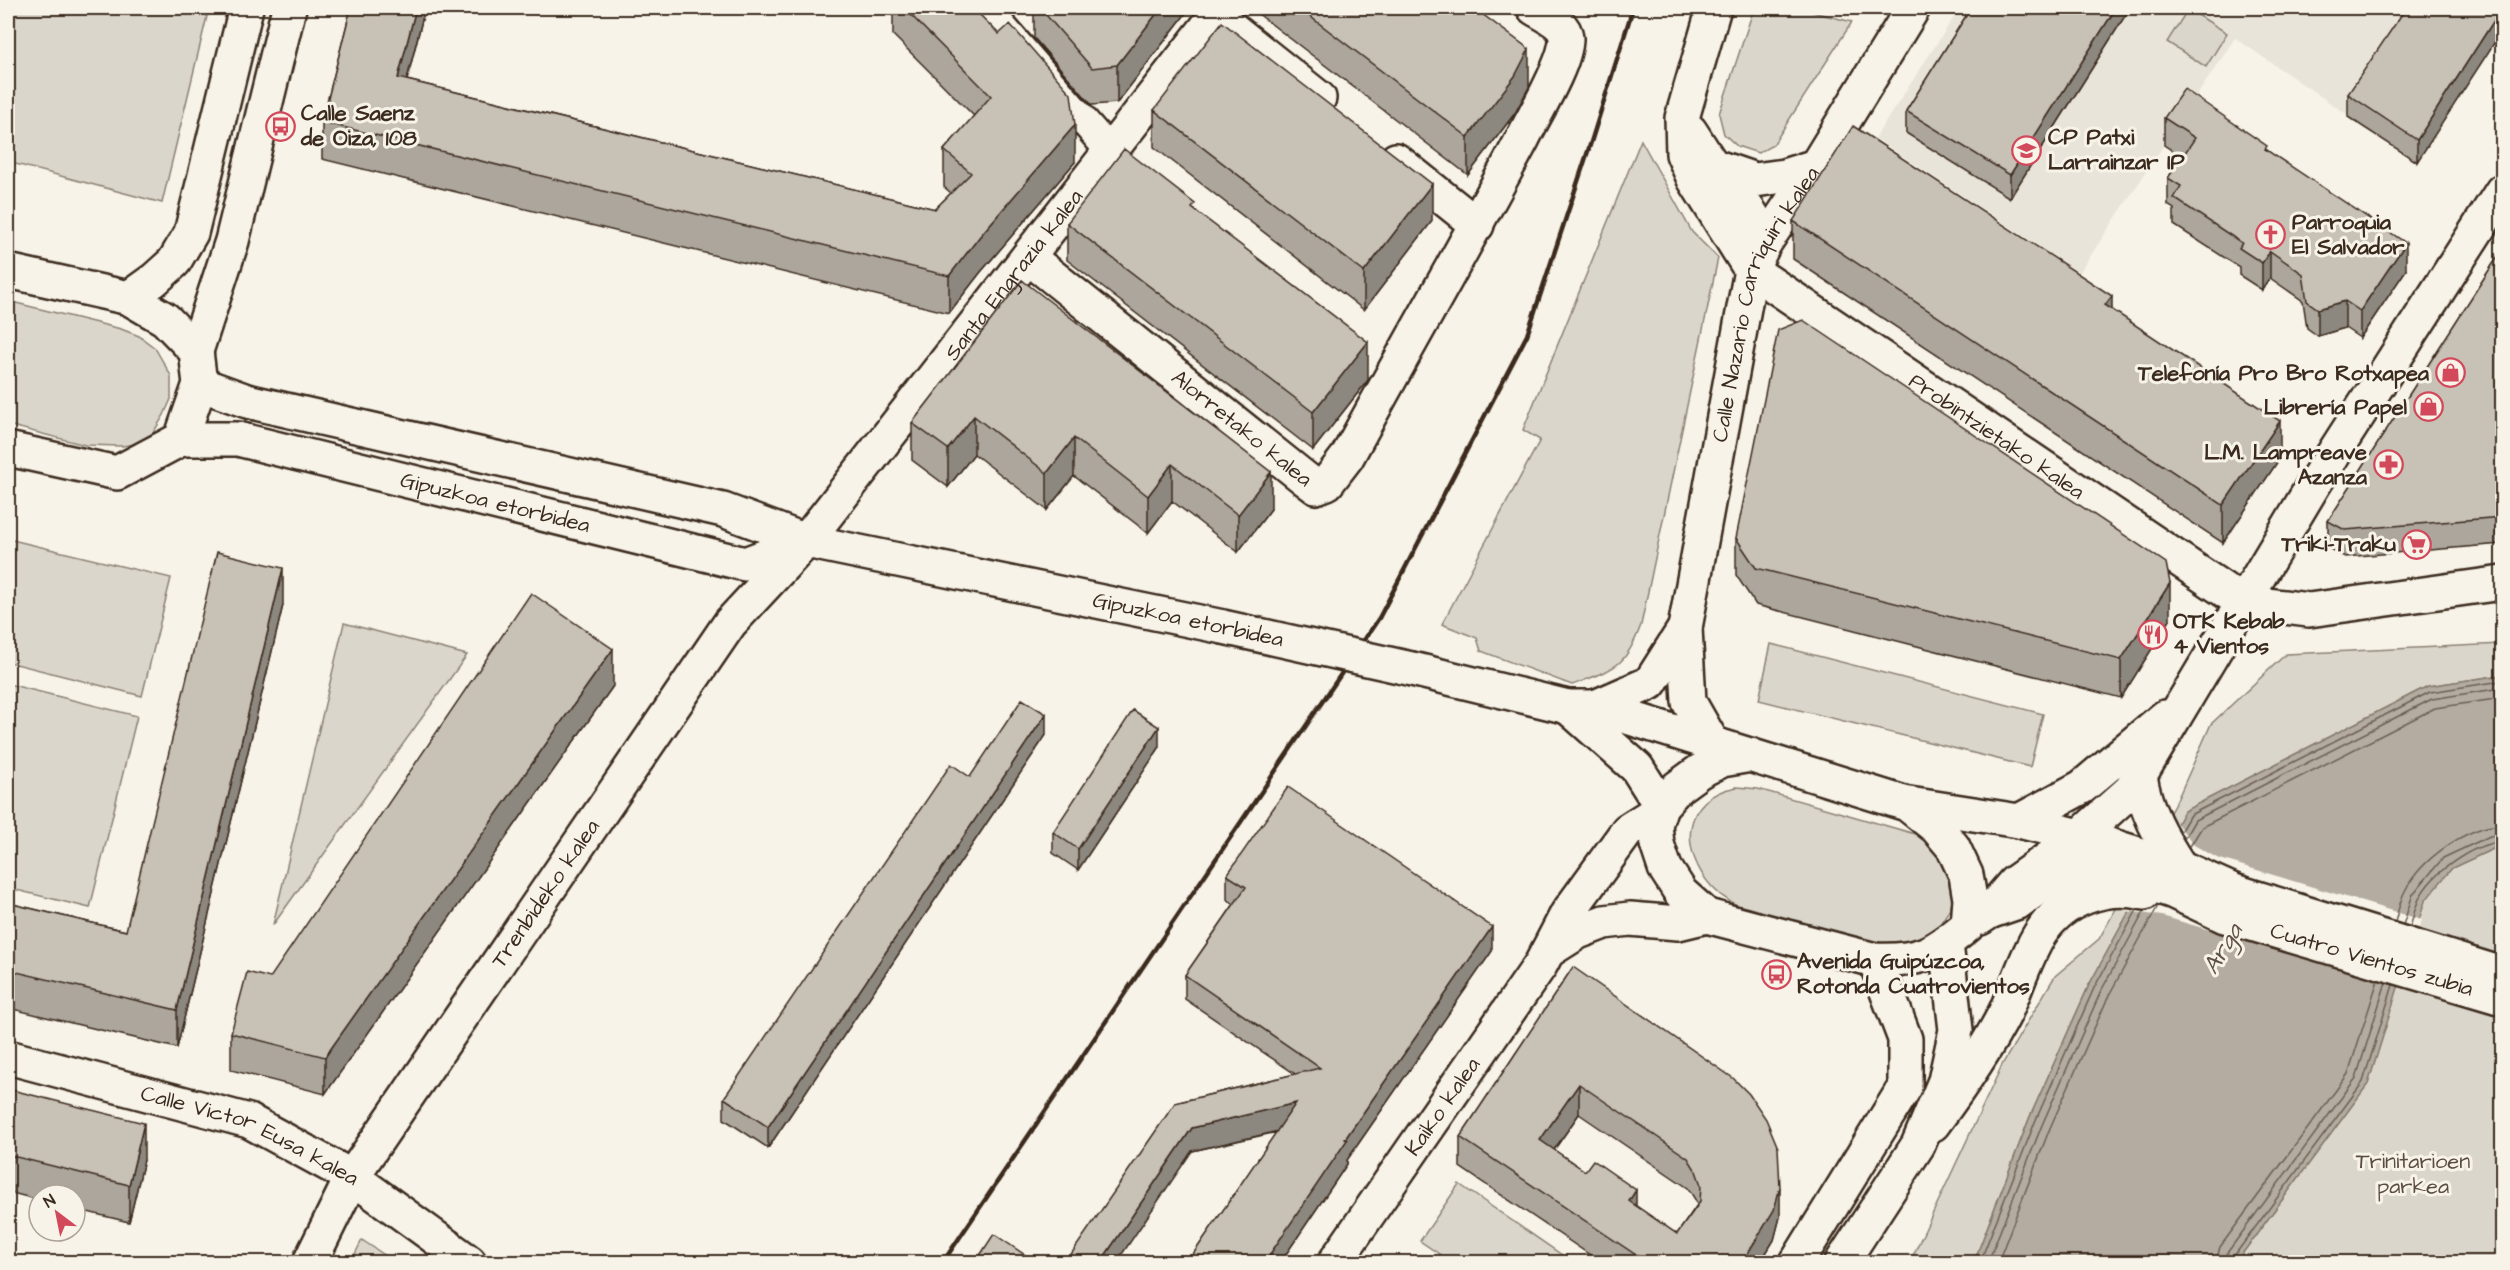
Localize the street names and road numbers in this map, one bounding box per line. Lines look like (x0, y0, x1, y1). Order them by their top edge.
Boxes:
street label: Calle Nazario Carriquiri kalea (1704, 160, 1827, 444)
street label: Santa Engrazia kalea (937, 183, 1090, 367)
street label: Alorretako kalea (1165, 362, 1319, 494)
street label: Probintzietako kalea (1903, 366, 2091, 507)
street label: Gipuzkoa etorbidea (397, 464, 593, 541)
street label: Gipuzkoa etorbidea (1090, 585, 1286, 655)
street label: Trenbideko kalea (484, 813, 607, 974)
street label: Cuatro Vientos zubia (2266, 915, 2477, 1004)
street label: Kaiko kalea (1397, 1051, 1488, 1162)
street label: Calle Victor Eusa kalea (137, 1077, 364, 1193)

